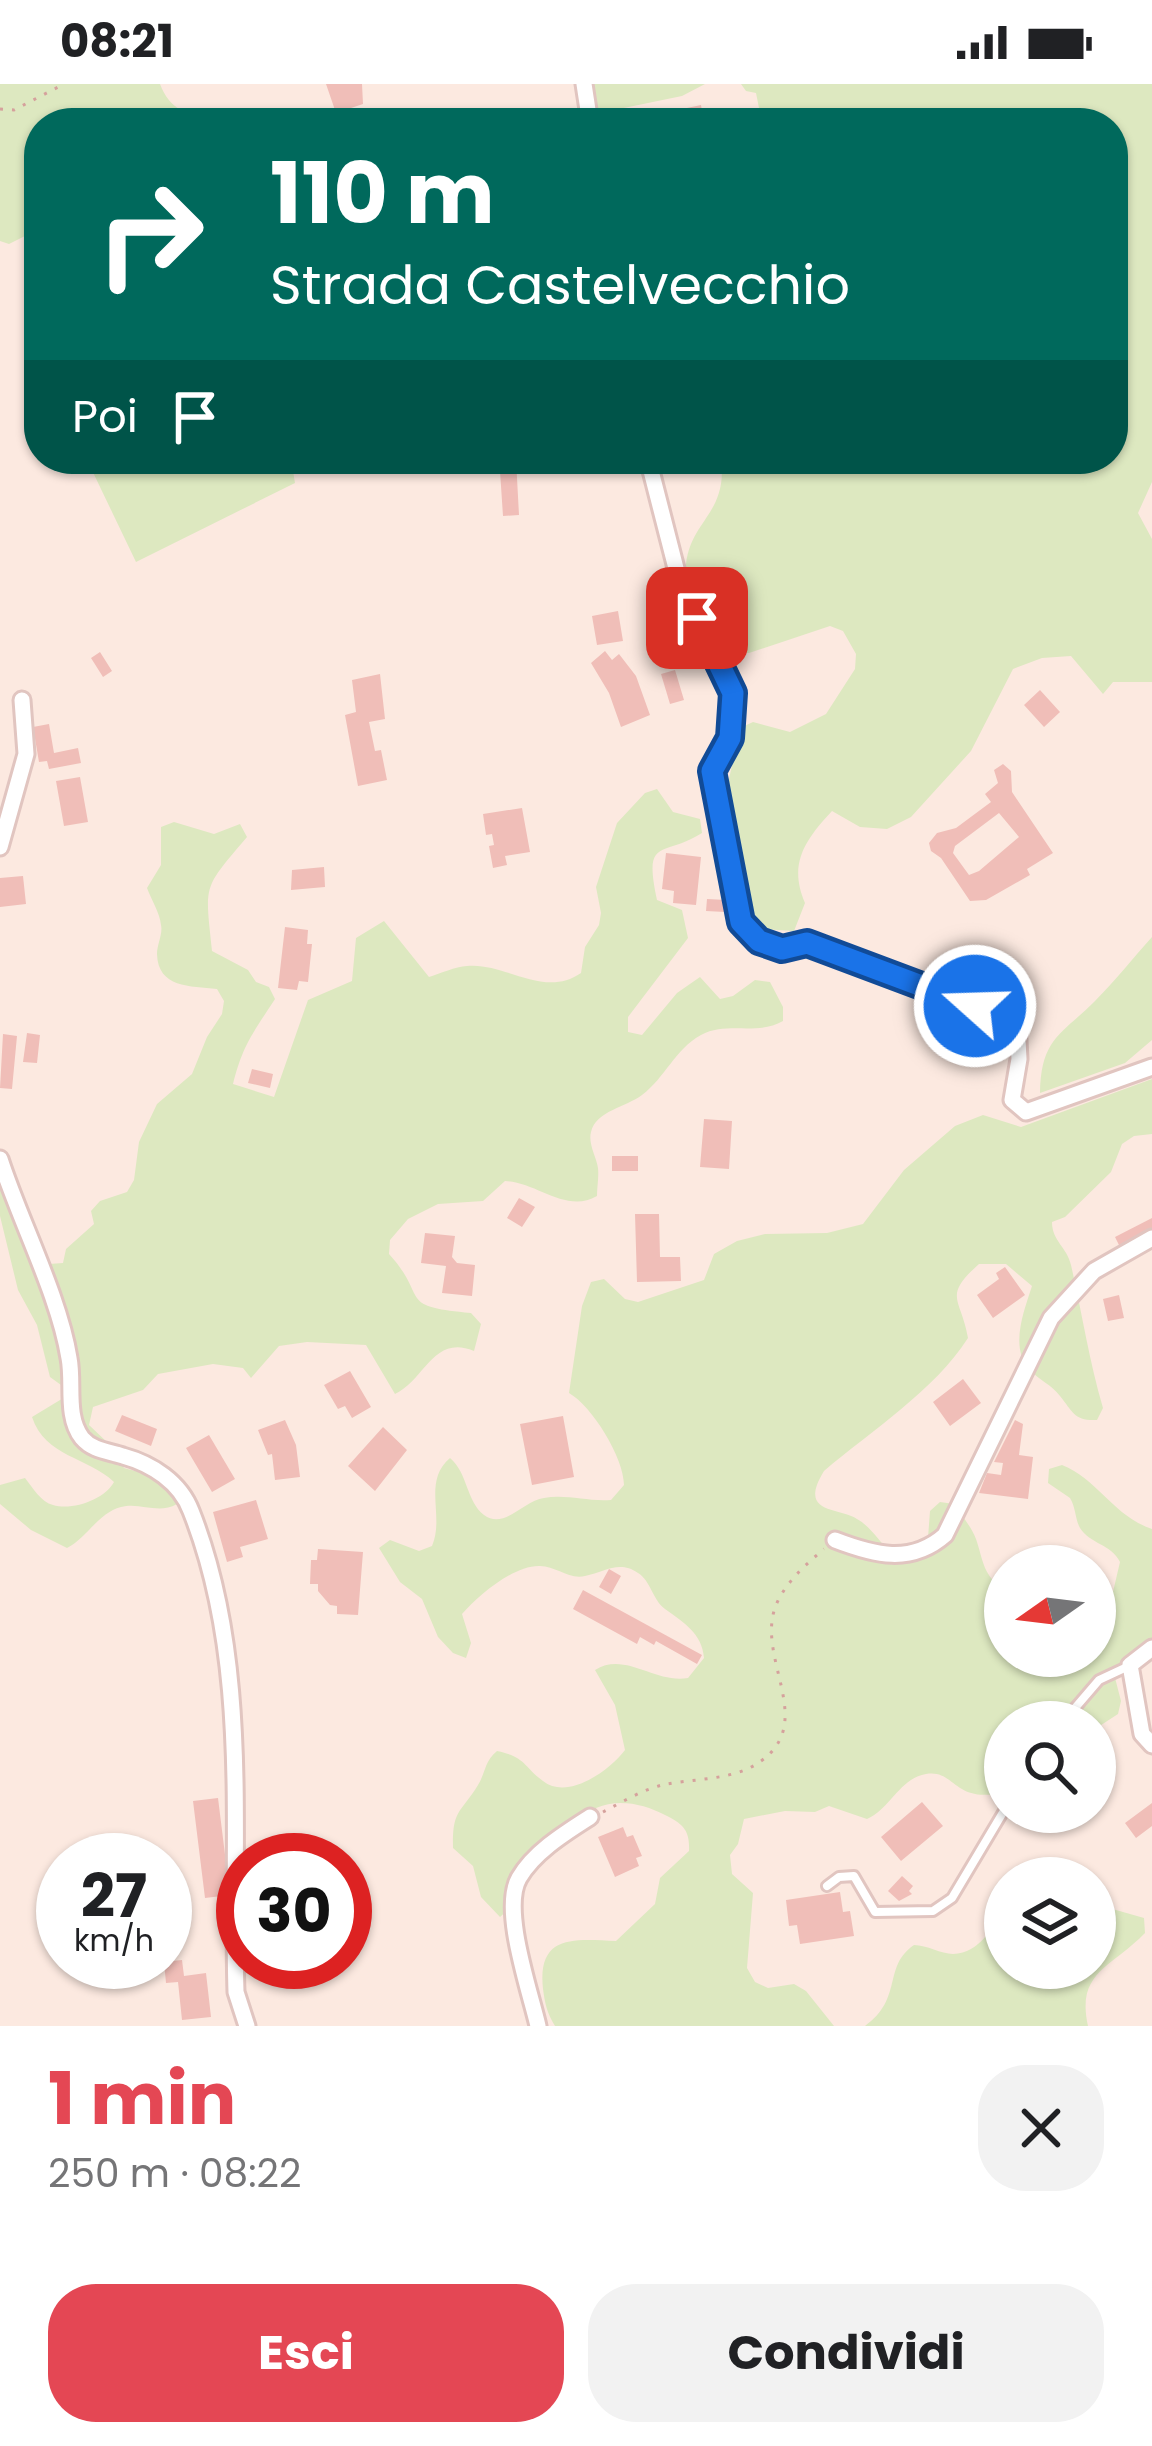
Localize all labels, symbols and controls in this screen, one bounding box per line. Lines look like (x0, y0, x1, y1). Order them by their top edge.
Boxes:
text: 08:21 (60, 10, 174, 73)
text: 110 m (270, 135, 495, 252)
icon: right (72, 156, 228, 312)
text: Strada Castelvecchio (270, 247, 850, 323)
icon: arrive (162, 384, 228, 450)
text: Poi (72, 385, 138, 448)
pin (646, 567, 748, 669)
icon: arrive (664, 585, 730, 651)
position arrow (912, 943, 1038, 1069)
north arrow (984, 1545, 1116, 1677)
map controls (984, 1545, 1116, 1989)
button: search (984, 1701, 1116, 1833)
speed limit sign: 30 (216, 1833, 372, 1989)
text: 27 (81, 1854, 147, 1938)
button: layers (984, 1857, 1116, 1989)
text: km/h (74, 1919, 154, 1962)
text: 1 min (48, 2048, 236, 2149)
button: close (978, 2065, 1104, 2191)
text: 250 m · 08:22 (48, 2146, 301, 2201)
button: Esci (48, 2284, 564, 2422)
button: Condividi (588, 2284, 1104, 2422)

